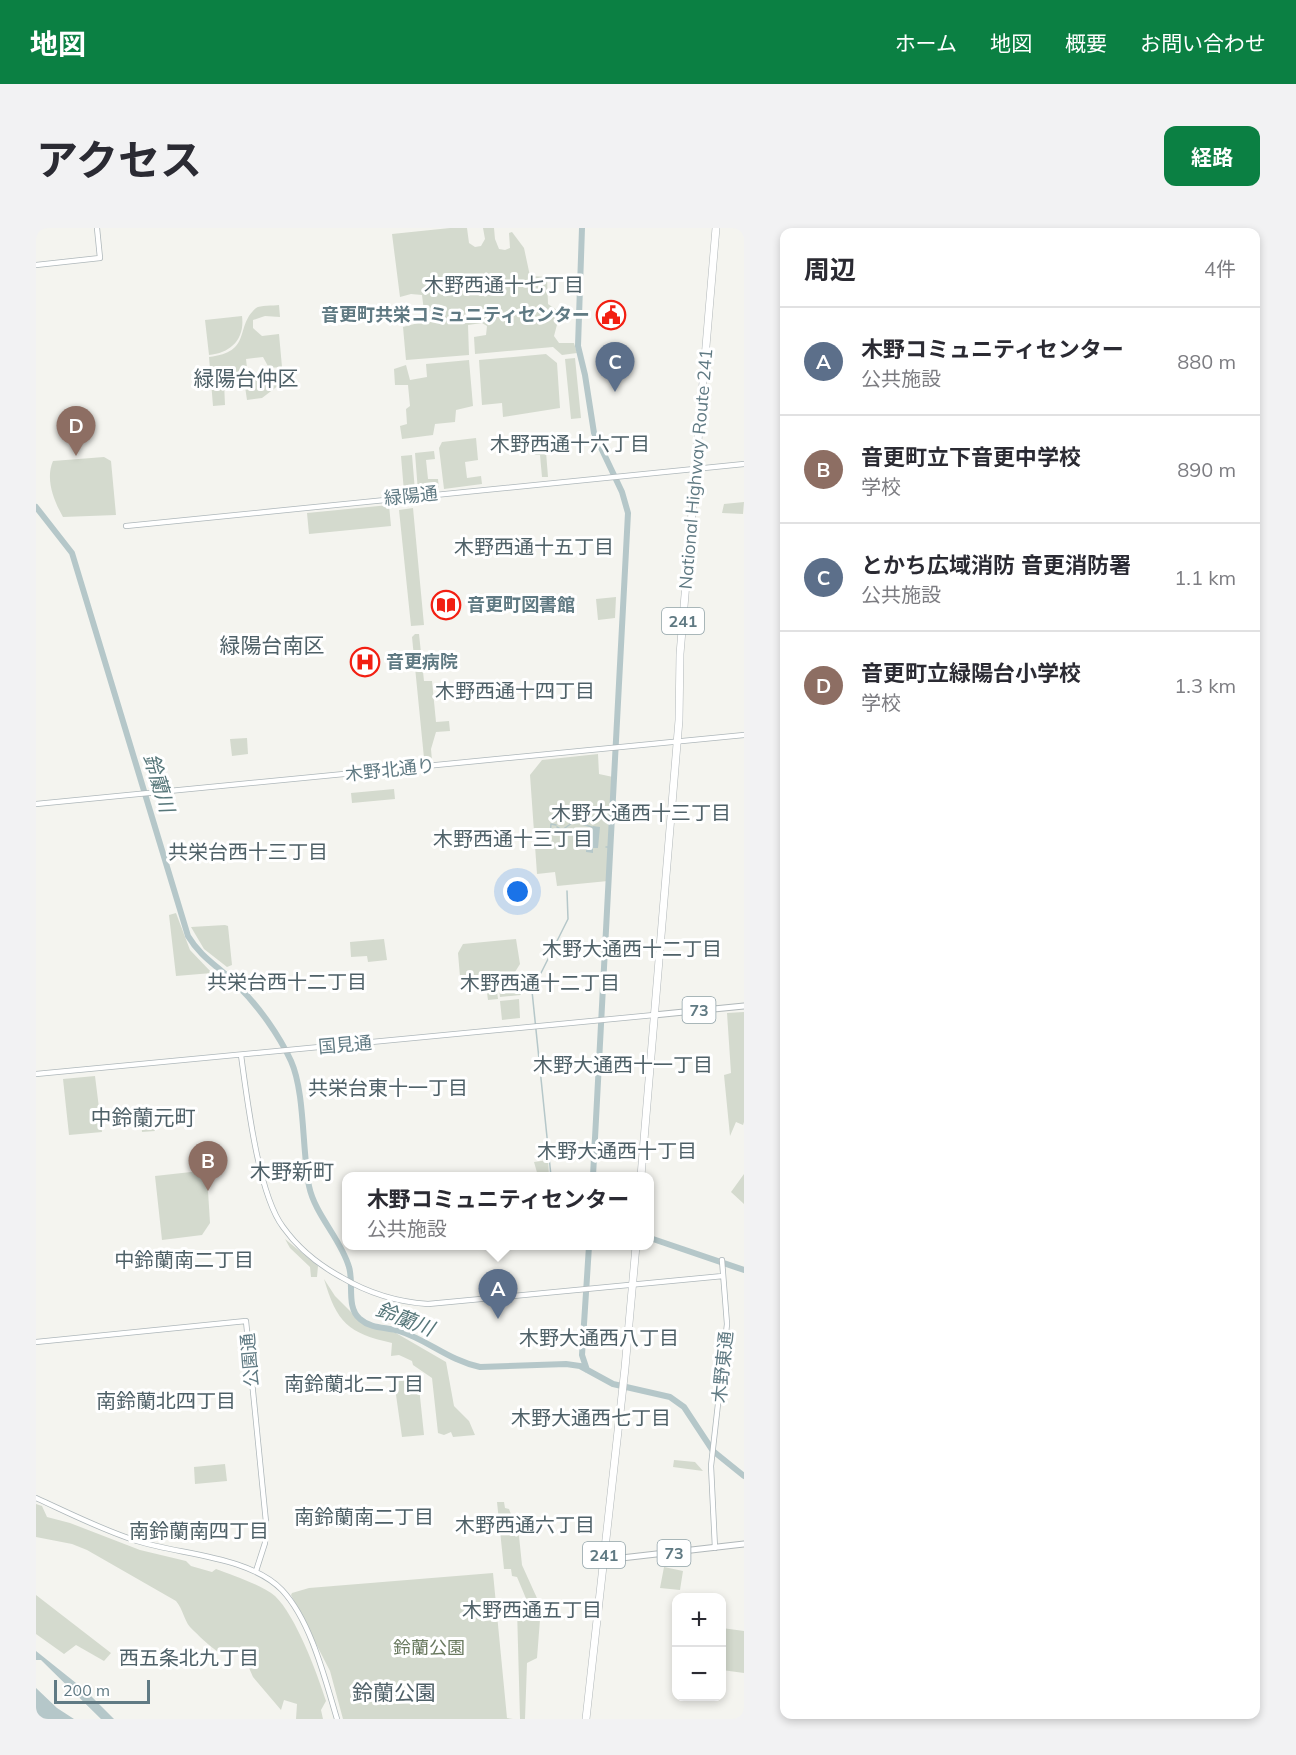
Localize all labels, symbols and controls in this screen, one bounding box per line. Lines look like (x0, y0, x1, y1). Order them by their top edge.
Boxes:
text: 地図 (30, 26, 86, 61)
text: ホーム (895, 30, 957, 56)
text: 地図 (990, 30, 1032, 56)
text: 概要 (1065, 30, 1107, 56)
text: お問い合わせ (1140, 30, 1266, 56)
button: 経路 (1164, 126, 1260, 186)
text: アクセス (36, 133, 202, 186)
text: 周辺 (804, 253, 856, 286)
text: 4件 (1204, 256, 1236, 281)
district label: 木野西通十七丁目 (424, 272, 584, 297)
public building icon: 音更町共栄コミュニティセンター (595, 299, 627, 331)
place label: 音更町共栄コミュニティセンター (321, 303, 590, 326)
text: 木野コミュニティセンター (861, 335, 1124, 363)
pin: C (596, 342, 634, 392)
street label: National Highway Route 241 (674, 348, 717, 590)
text: A (816, 349, 831, 374)
text: 880 m (1177, 349, 1236, 374)
district label: 緑陽台仲区 (194, 365, 299, 391)
text: 公共施設 (861, 366, 941, 391)
pin: D (56, 406, 96, 456)
district label: 木野西通十六丁目 (490, 431, 650, 456)
text: 音更町立下音更中学校 (861, 443, 1081, 471)
text: B (817, 457, 830, 482)
text: 890 m (1177, 457, 1236, 482)
text: 学校 (861, 474, 901, 499)
street label: 緑陽通 (383, 481, 439, 510)
district label: 木野西通十五丁目 (454, 534, 614, 559)
text: とかち広域消防 音更消防署 (861, 551, 1131, 579)
text: C (817, 565, 830, 590)
text: 1.1 km (1174, 565, 1236, 590)
text: 公共施設 (861, 582, 941, 607)
library icon: 音更町図書館 (430, 589, 462, 621)
place label: 音更町図書館 (467, 593, 575, 616)
road number: 241 (662, 608, 704, 634)
district label: 緑陽台南区 (220, 632, 325, 658)
hospital icon: 音更病院 (349, 646, 381, 678)
place label: 音更病院 (386, 650, 458, 673)
text: 音更町立緑陽台小学校 (861, 659, 1081, 687)
text: D (816, 673, 831, 698)
text: 1.3 km (1174, 673, 1236, 698)
district label: 木野西通十四丁目 (435, 678, 595, 703)
text: 学校 (861, 690, 901, 715)
water label: 鈴蘭川 (139, 751, 181, 817)
street label: 木野北通り (344, 753, 436, 786)
district label: 木野大通西十三丁目 (551, 800, 731, 825)
district label: 木野西通十三丁目 (433, 826, 593, 851)
district label: 共栄台西十三丁目 (168, 839, 328, 864)
your location (503, 877, 532, 906)
district label: 木野大通西十二丁目 (542, 936, 722, 961)
district label: 共栄台西十二丁目 (207, 969, 367, 994)
district label: 木野西通十二丁目 (460, 970, 620, 995)
road number: 73 (682, 997, 716, 1023)
street label: 国見通 (317, 1031, 373, 1058)
district label: 木野大通西十一丁目 (533, 1052, 713, 1077)
district label: 共栄台東十一丁目 (308, 1075, 468, 1100)
district label: 中鈴蘭元町 (91, 1104, 196, 1130)
district label: 木野大通西十丁目 (537, 1138, 697, 1163)
pin: B (188, 1142, 228, 1191)
district label: 木野新町 (250, 1158, 334, 1184)
popup (342, 1172, 654, 1250)
text: 木野コミュニティセンター (367, 1185, 629, 1213)
text: 公共施設 (367, 1216, 447, 1241)
district label: 中鈴蘭南二丁目 (114, 1247, 254, 1272)
pin: A (478, 1270, 518, 1319)
water label: 鈴蘭川 (373, 1296, 440, 1342)
district label: 木野大通西八丁目 (519, 1325, 679, 1350)
street label: 木野東通 (707, 1330, 738, 1404)
street label: 公園通 (236, 1332, 263, 1388)
district label: 南鈴蘭北二丁目 (284, 1371, 424, 1396)
district label: 南鈴蘭北四丁目 (96, 1388, 236, 1413)
district label: 木野大通西七丁目 (511, 1405, 671, 1430)
district label: 南鈴蘭南二丁目 (294, 1504, 434, 1529)
district label: 木野西通六丁目 (455, 1512, 595, 1537)
district label: 南鈴蘭南四丁目 (129, 1518, 269, 1543)
road number: 73 (658, 1540, 690, 1566)
road number: 241 (583, 1542, 625, 1568)
map controls (672, 1593, 726, 1701)
button: + (672, 1593, 726, 1647)
district label: 木野西通五丁目 (462, 1597, 602, 1622)
park label: 鈴蘭公園 (393, 1636, 465, 1659)
district label: 西五条北九丁目 (119, 1645, 259, 1670)
button: − (672, 1647, 726, 1701)
scale bar (54, 1677, 150, 1704)
district label: 鈴蘭公園 (352, 1679, 436, 1705)
text: 200 m (63, 1680, 110, 1700)

